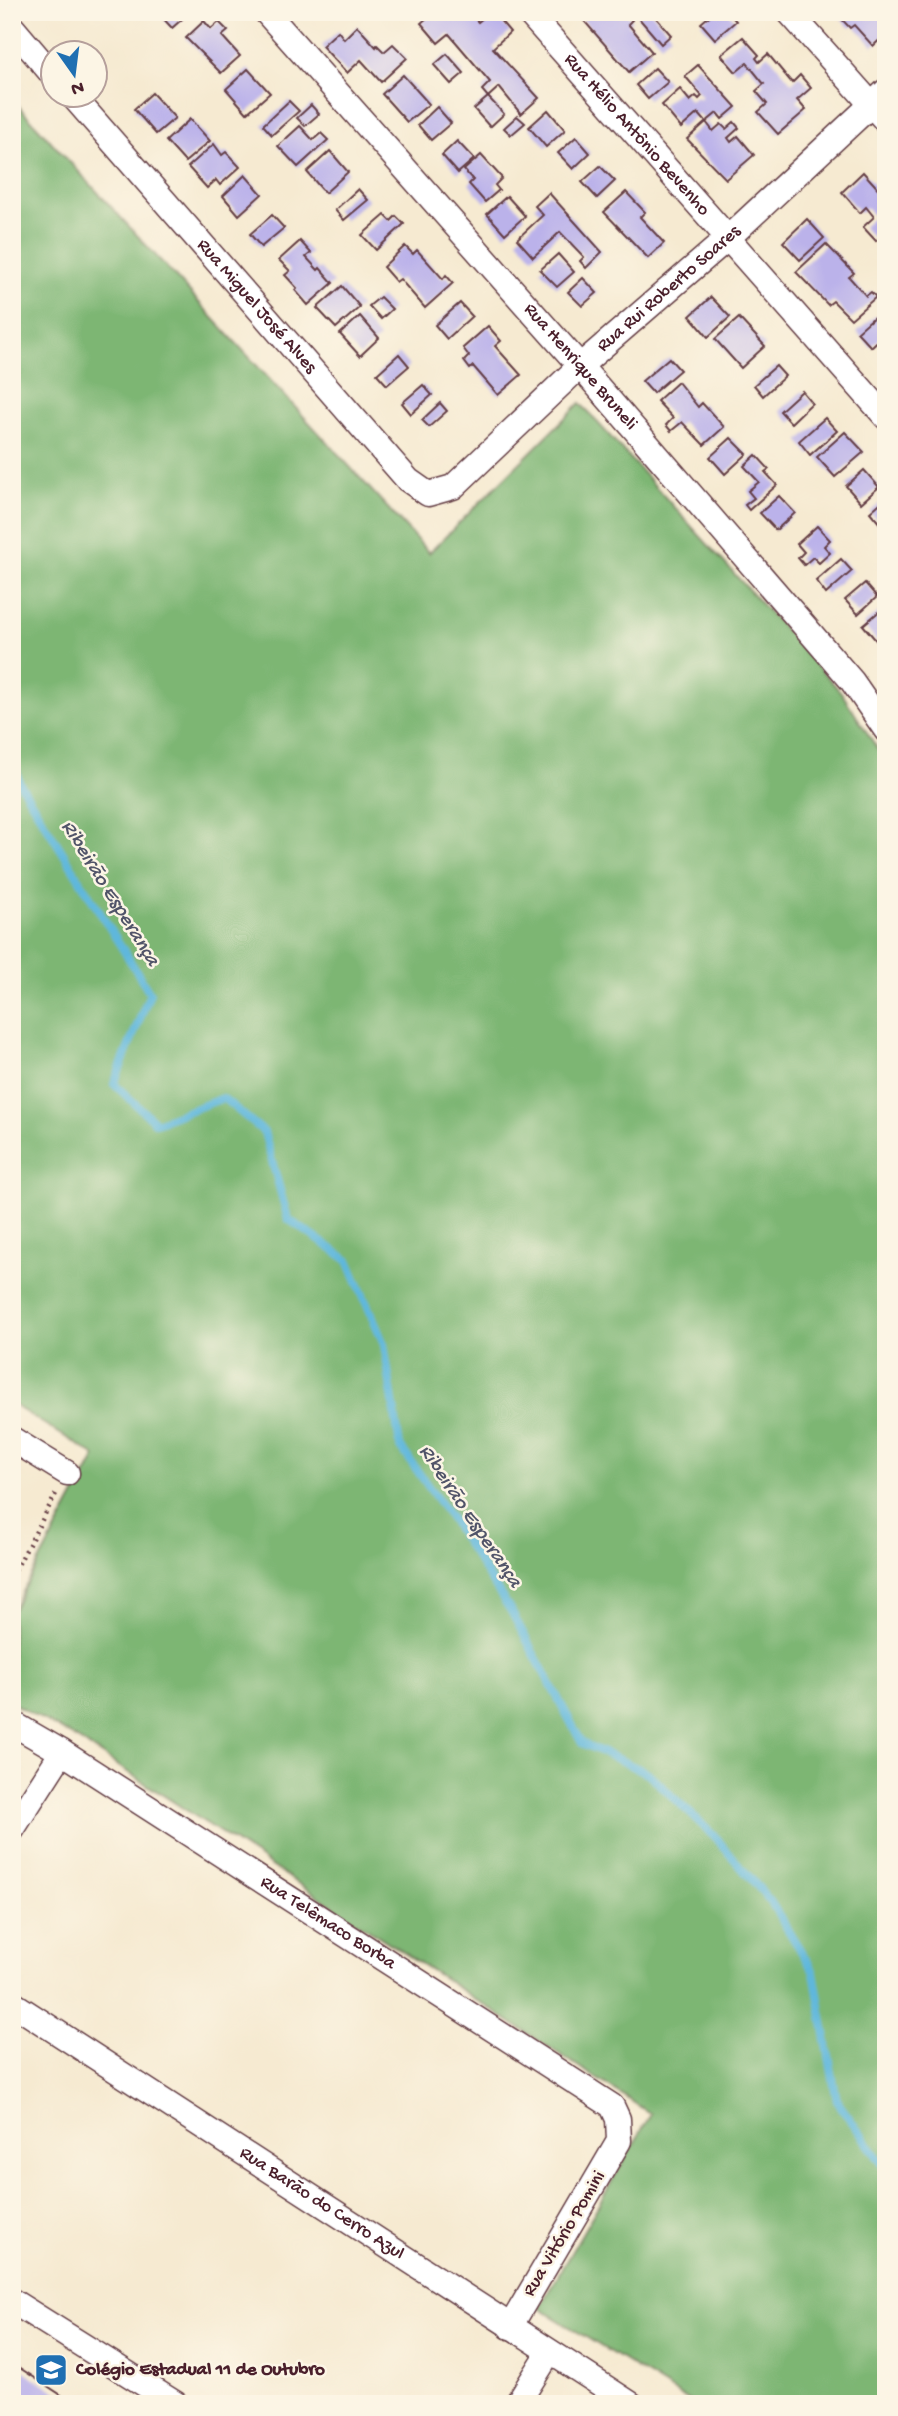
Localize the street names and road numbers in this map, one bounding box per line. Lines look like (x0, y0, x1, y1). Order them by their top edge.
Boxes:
street label: Rua Hélio Antônio Bevenho (559, 49, 715, 221)
street label: Rua Rui Roberto Soares (592, 220, 746, 357)
street label: Rua Miguel José Alves (191, 234, 322, 379)
street label: Rua Henrique Bruneli (518, 299, 642, 435)
street label: Rua Telêmaco Borba (256, 1871, 401, 1976)
street label: Rua Barão do Cerro Azul (235, 2142, 409, 2266)
street label: Rua Vitório Pomini (518, 2167, 612, 2301)

